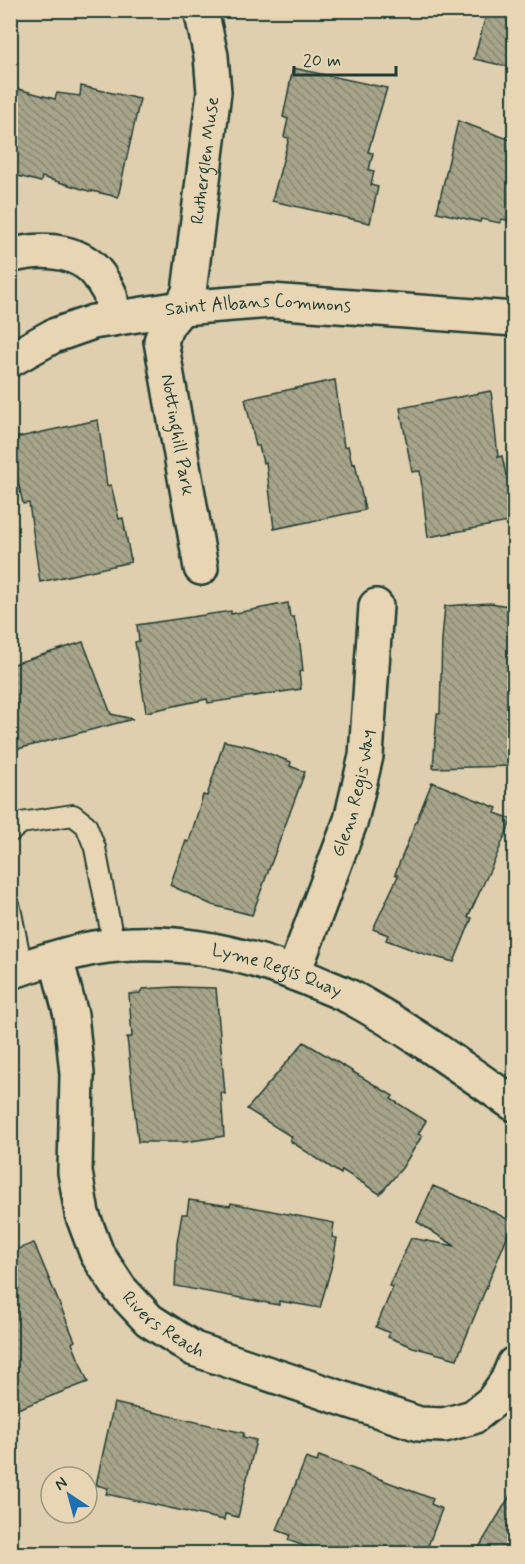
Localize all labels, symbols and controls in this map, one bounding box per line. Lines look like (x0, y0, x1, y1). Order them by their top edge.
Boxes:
scale bar (294, 39, 396, 77)
text: 20 m (303, 49, 341, 73)
street label: Rutherglen Muse (186, 95, 225, 226)
street label: Saint Albans Commons (163, 289, 352, 322)
street label: Nottinghill Park (153, 372, 199, 498)
street label: Glenn Regis Way (326, 729, 380, 861)
street label: Lyme Regis Quay (210, 938, 345, 1003)
street label: Rivers Reach (116, 1286, 207, 1363)
north arrow (39, 1465, 99, 1525)
text: N (51, 1472, 72, 1496)

